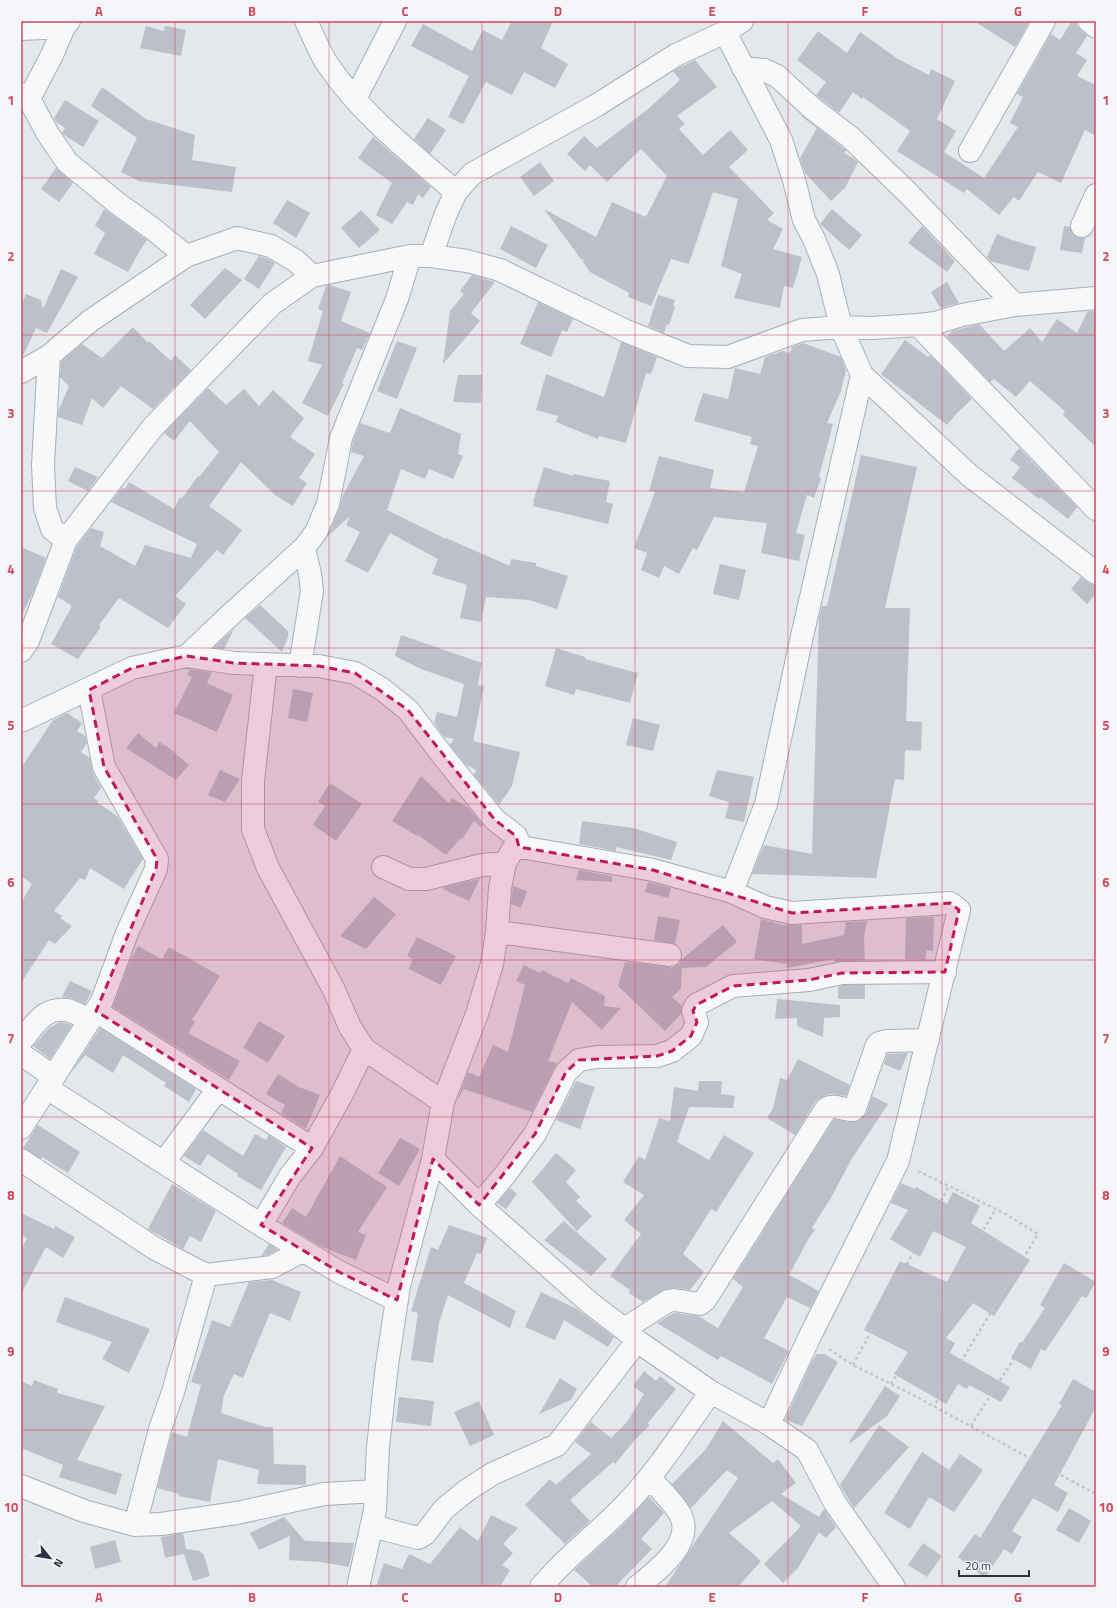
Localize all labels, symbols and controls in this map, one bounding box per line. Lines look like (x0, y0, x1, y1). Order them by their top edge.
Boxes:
text: A (95, 1, 103, 21)
text: B (248, 1, 256, 21)
text: C (401, 1, 409, 21)
text: D (554, 1, 562, 21)
text: E (708, 1, 716, 21)
text: F (862, 1, 869, 21)
text: G (1014, 1, 1022, 21)
text: 1 (7, 90, 15, 110)
text: 1 (1102, 90, 1110, 110)
text: 2 (7, 246, 15, 266)
text: 2 (1102, 246, 1110, 266)
text: 3 (7, 403, 15, 423)
text: 3 (1102, 403, 1110, 423)
text: 4 (7, 559, 15, 579)
text: 4 (1102, 559, 1110, 579)
text: 5 (7, 715, 15, 735)
text: 5 (1102, 715, 1110, 735)
text: 6 (7, 872, 15, 892)
text: 6 (1102, 872, 1110, 892)
text: 7 (7, 1028, 15, 1048)
text: 7 (1102, 1028, 1110, 1048)
text: 8 (7, 1185, 15, 1205)
text: 8 (1102, 1185, 1110, 1205)
text: 9 (7, 1341, 15, 1361)
text: 9 (1102, 1341, 1110, 1361)
text: 10 (4, 1497, 18, 1517)
text: 10 (1099, 1497, 1113, 1517)
north arrow (30, 1538, 70, 1578)
scale bar (959, 1552, 1029, 1578)
text: N (50, 1556, 67, 1570)
text: 20 m (965, 1556, 991, 1575)
text: A (95, 1587, 103, 1607)
text: B (248, 1587, 256, 1607)
text: C (401, 1587, 409, 1607)
text: D (554, 1587, 562, 1607)
text: E (708, 1587, 716, 1607)
text: F (862, 1587, 869, 1607)
text: G (1014, 1587, 1022, 1607)

